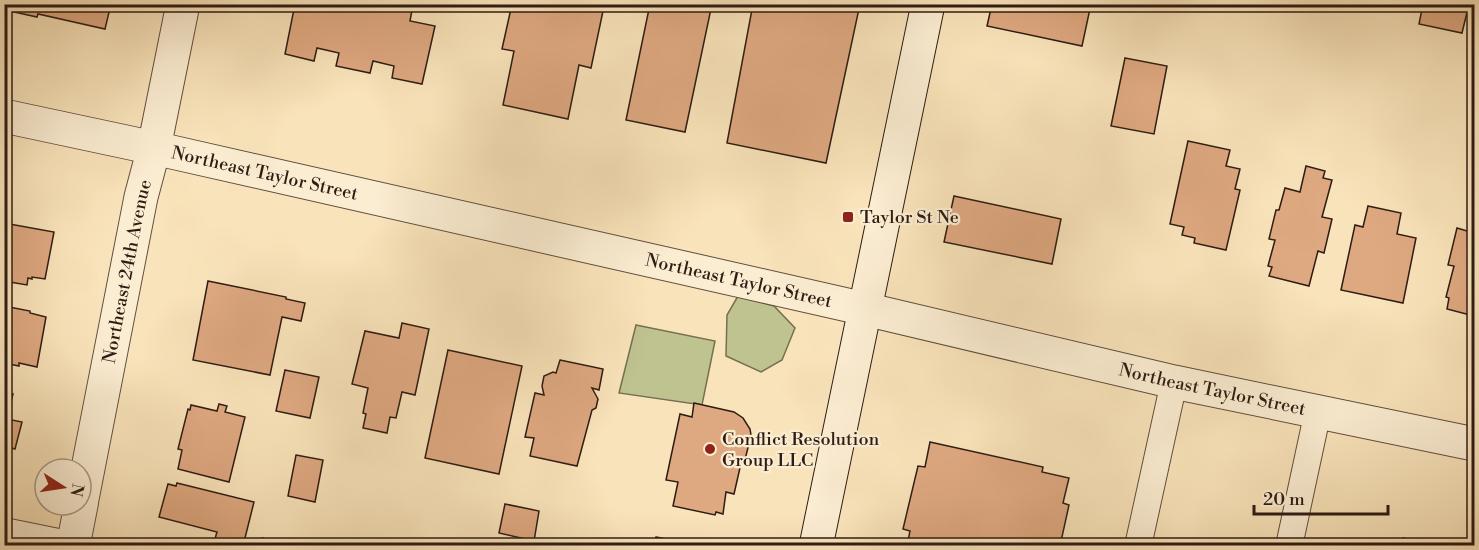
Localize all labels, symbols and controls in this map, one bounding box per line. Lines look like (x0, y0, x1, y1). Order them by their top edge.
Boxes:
street label: Northeast Taylor Street (169, 141, 361, 205)
street label: Northeast 24th Avenue (97, 177, 157, 365)
place label: Taylor St Ne (860, 206, 959, 229)
marker: Taylor St Ne (841, 210, 855, 224)
street label: Northeast Taylor Street (643, 248, 835, 313)
street label: Northeast Taylor Street (1117, 358, 1309, 421)
place label: Conflict Resolution Group LLC (722, 428, 880, 472)
marker: Conflict Resolution Group LLC (703, 442, 717, 456)
north arrow (33, 457, 93, 517)
scale bar (1254, 478, 1388, 516)
text: N (66, 482, 88, 499)
text: 20 m (1263, 488, 1305, 511)

